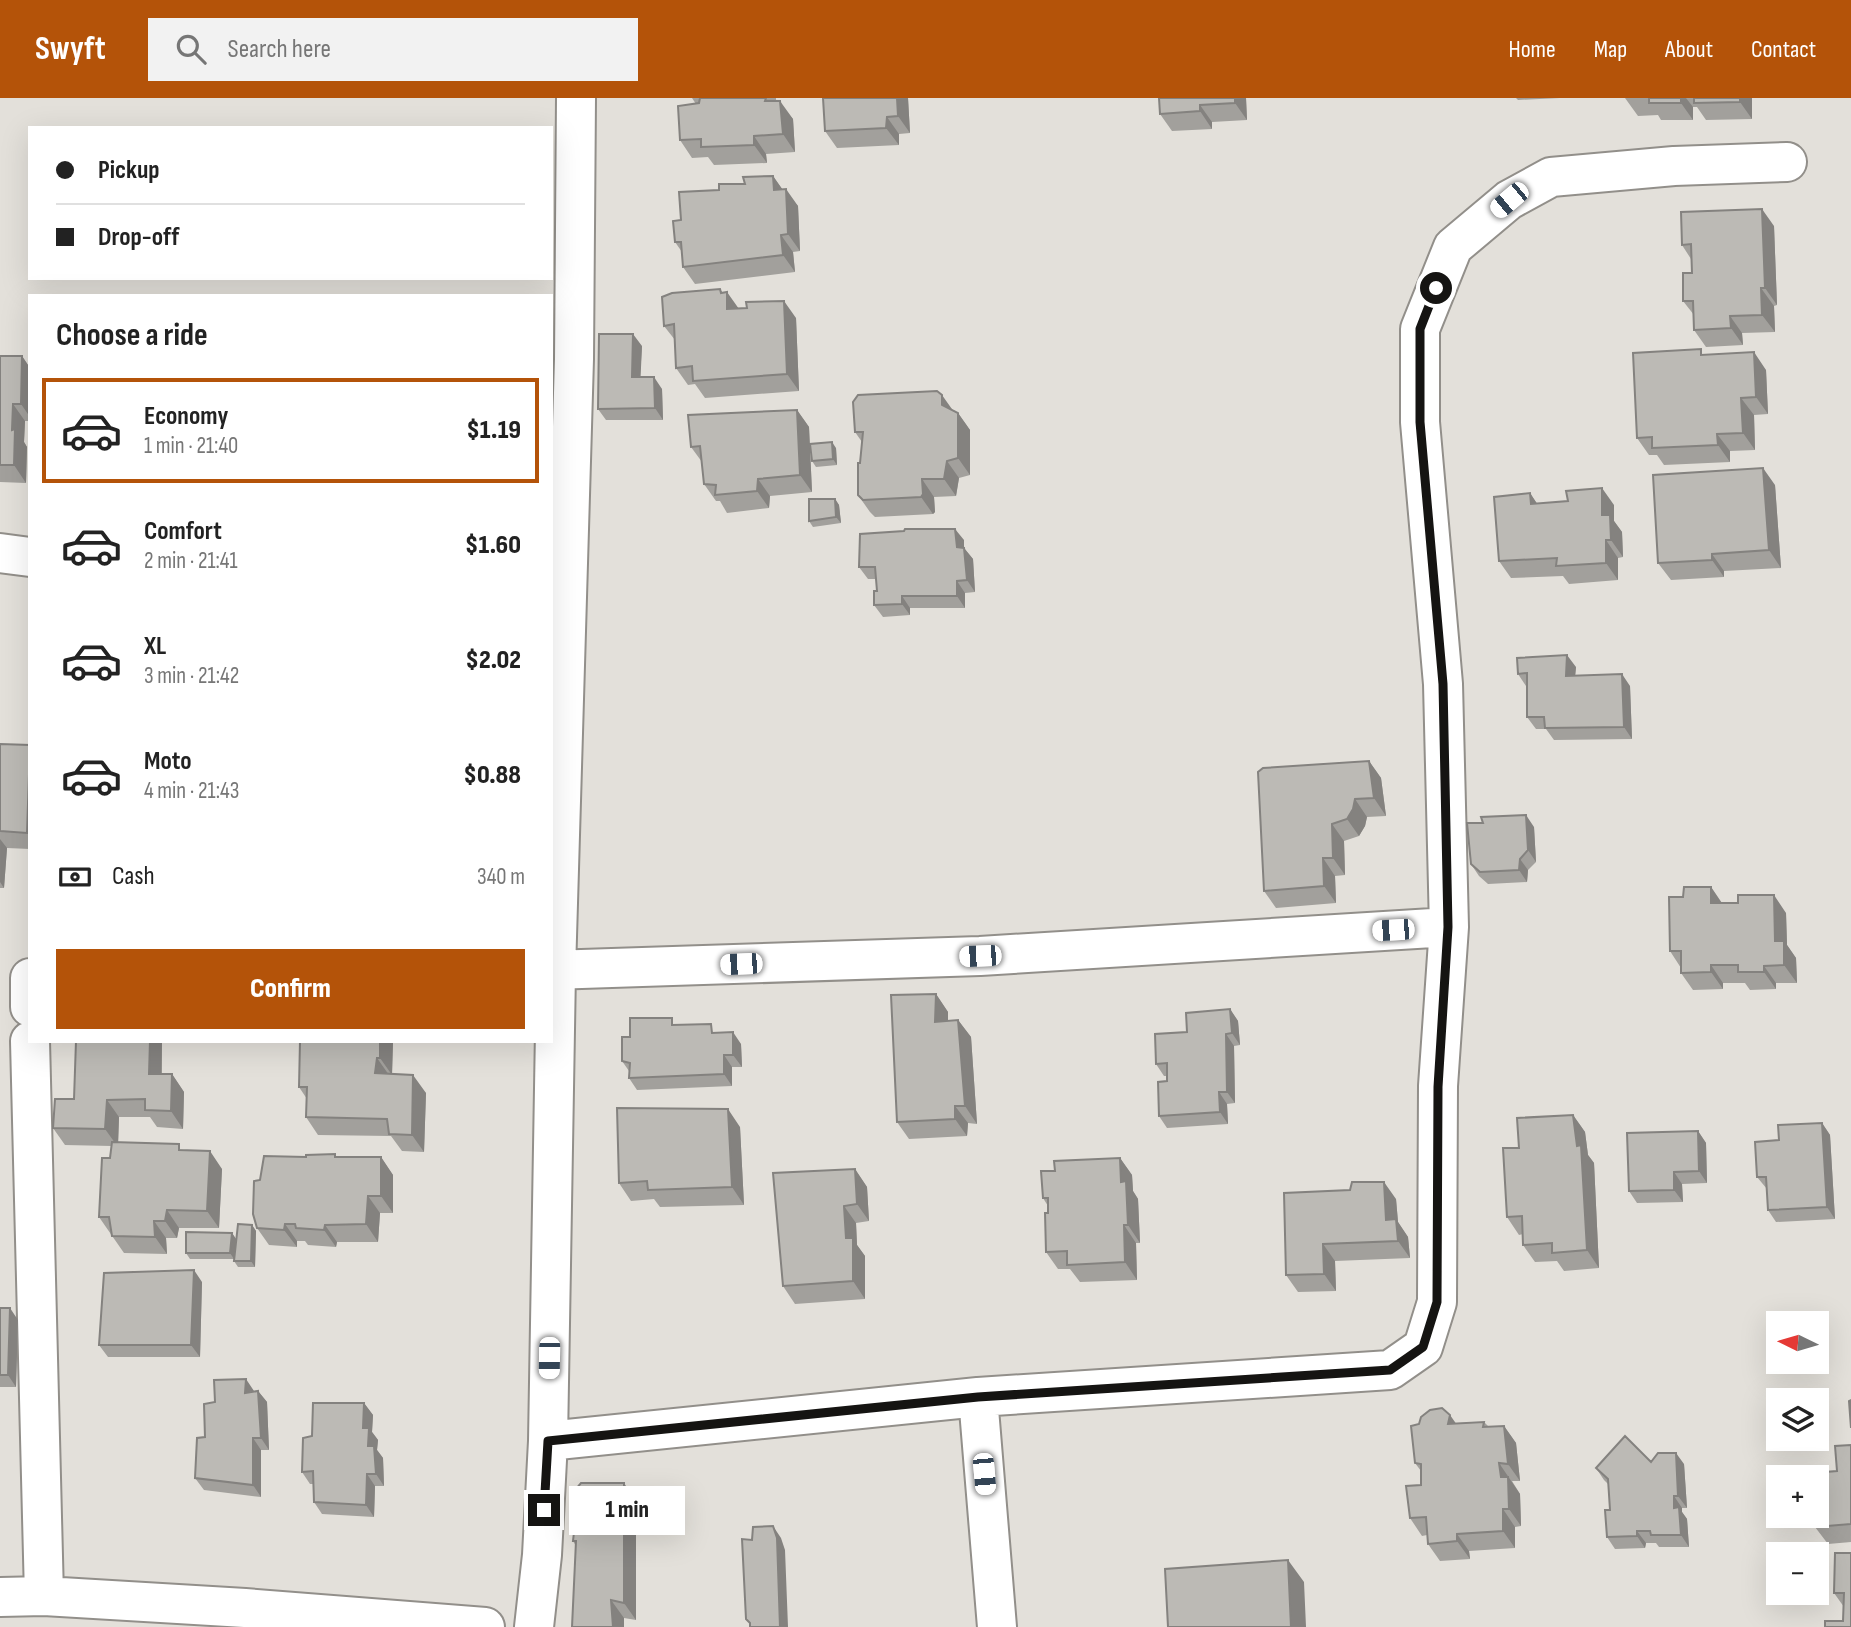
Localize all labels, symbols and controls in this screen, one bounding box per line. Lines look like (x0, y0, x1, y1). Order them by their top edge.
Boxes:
search box (148, 18, 638, 81)
text: Swyft (35, 29, 106, 69)
icon: search (172, 30, 210, 68)
text: Search here (228, 34, 331, 65)
text: Home (1508, 35, 1556, 64)
text: Map (1594, 35, 1627, 64)
text: About (1665, 35, 1713, 64)
text: Contact (1751, 35, 1816, 64)
text: Pickup (98, 155, 160, 186)
car (1487, 178, 1532, 222)
text: Drop-off (98, 222, 179, 253)
route start (1420, 272, 1452, 304)
text: Choose a ride (56, 316, 208, 355)
icon: car (60, 399, 123, 462)
text: Economy (144, 401, 228, 432)
text: $1.19 (466, 415, 521, 446)
text: 1 min · 21:40 (144, 432, 238, 460)
icon: car (60, 514, 123, 577)
text: Comfort (144, 516, 222, 547)
text: $1.60 (465, 530, 521, 561)
text: 2 min · 21:41 (144, 547, 238, 575)
icon: car (60, 629, 123, 692)
text: XL (144, 631, 166, 662)
text: $2.02 (466, 645, 521, 676)
text: 3 min · 21:42 (144, 662, 239, 690)
icon: car (60, 744, 123, 807)
text: Moto (144, 746, 192, 777)
text: $0.88 (464, 760, 521, 791)
text: 4 min · 21:43 (144, 777, 239, 805)
icon: cash (56, 858, 94, 896)
text: Cash (112, 861, 155, 892)
text: 340 m (477, 863, 525, 891)
car (1372, 918, 1415, 942)
car (959, 945, 1002, 967)
button: Confirm (56, 949, 525, 1029)
car (720, 953, 763, 975)
north arrow (1766, 1311, 1829, 1374)
map controls (1766, 1311, 1829, 1605)
car (539, 1337, 560, 1379)
button: layers (1766, 1388, 1829, 1451)
car (972, 1452, 997, 1496)
button: + (1766, 1465, 1829, 1528)
callout: 1 min (568, 1486, 684, 1534)
route end (528, 1494, 560, 1526)
text: 1 min (605, 1496, 649, 1524)
button: − (1766, 1542, 1829, 1605)

